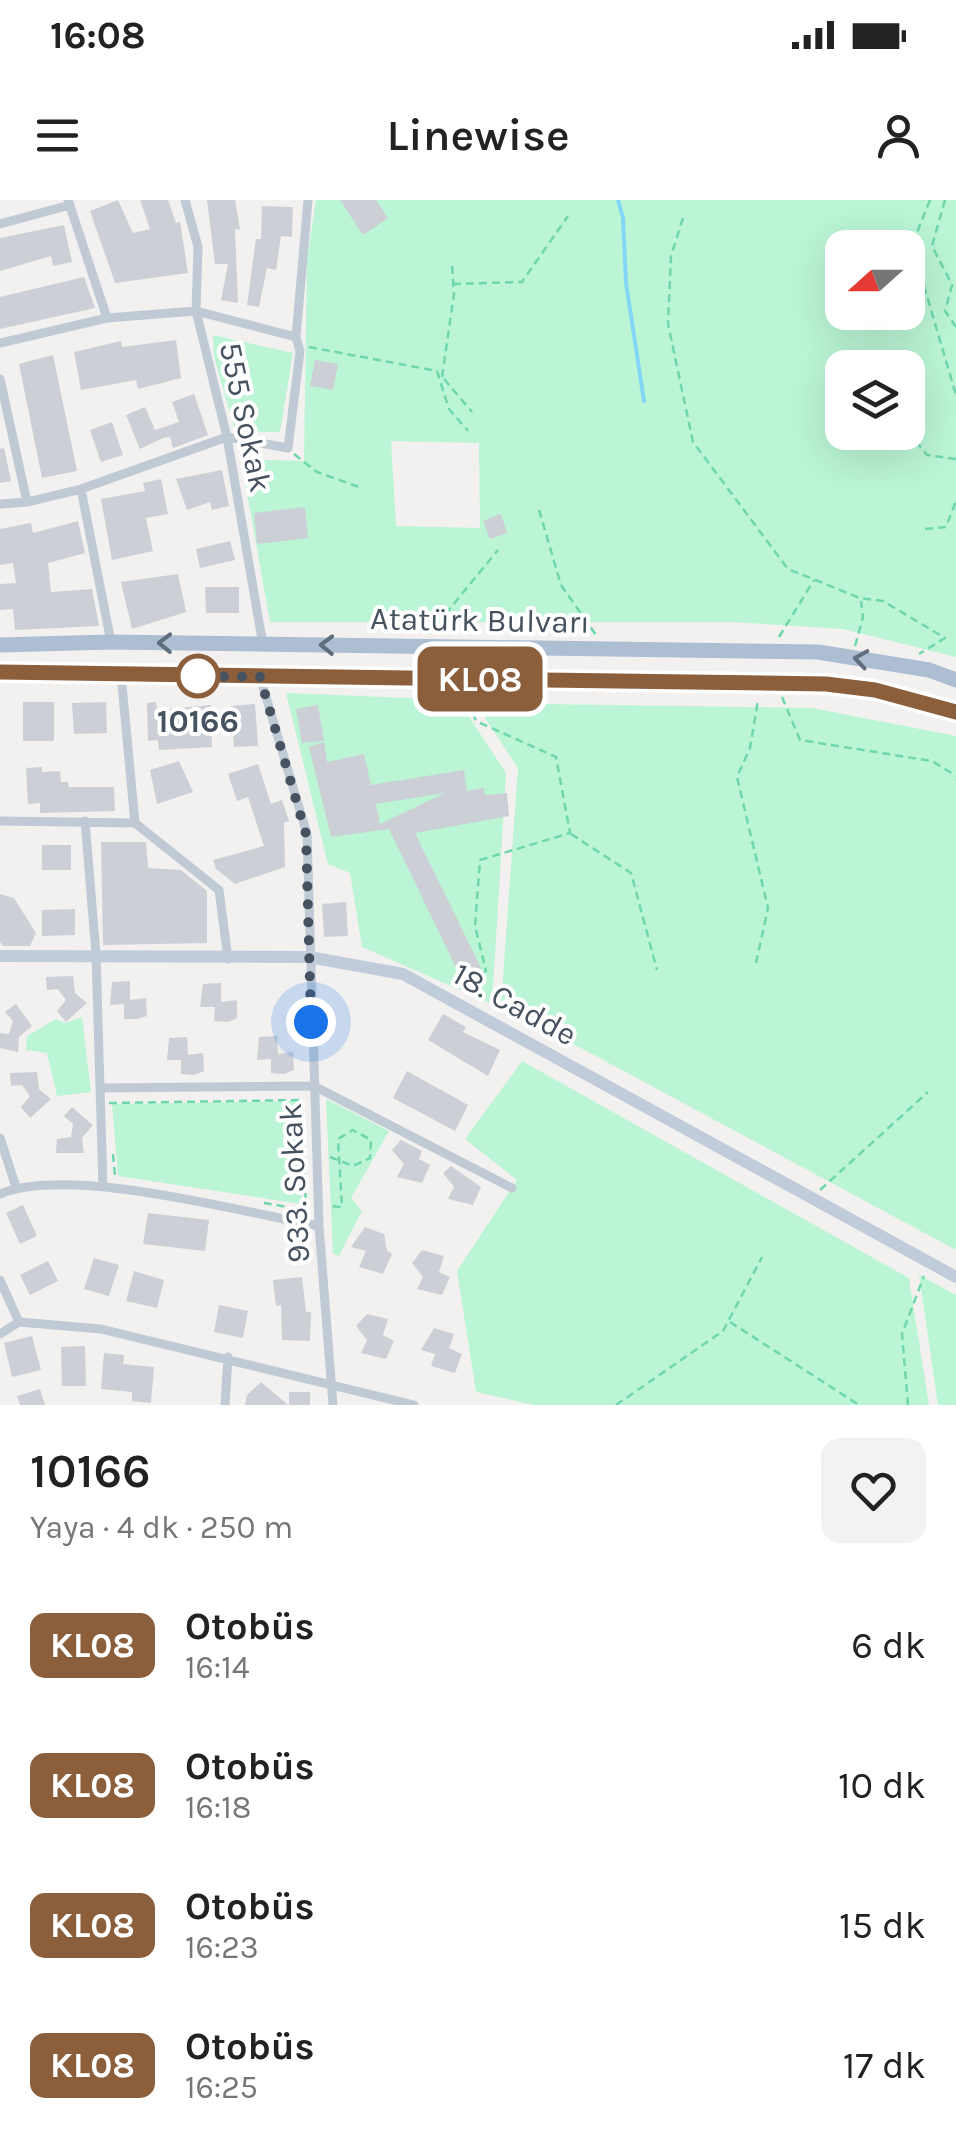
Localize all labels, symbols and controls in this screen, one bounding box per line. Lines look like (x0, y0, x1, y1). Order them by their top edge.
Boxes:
text: 16:08 (50, 13, 145, 58)
icon: menu (30, 108, 85, 163)
icon: person (871, 108, 926, 163)
text: Linewise (386, 109, 570, 161)
north arrow (825, 230, 925, 330)
map controls (825, 230, 925, 450)
street label: 555 Sokak (212, 339, 279, 495)
button: layers (825, 350, 925, 450)
street label: Atatürk Bulvarı (370, 600, 590, 641)
one-way arrow (157, 633, 173, 654)
one-way arrow (318, 635, 334, 656)
line badge: KL08 (410, 646, 550, 712)
one-way arrow (853, 649, 869, 670)
marker: 10166 (177, 655, 219, 697)
text: KL08 (438, 659, 522, 700)
place label: 10166 (157, 703, 239, 740)
street label: 18. Cadde (447, 955, 583, 1053)
your location (286, 997, 336, 1047)
street label: 933. Sokak (272, 1102, 317, 1264)
button: heart (821, 1438, 926, 1543)
text: 10166 (30, 1443, 151, 1499)
text: Yaya · 4 dk · 250 m (30, 1509, 293, 1546)
text: Otobüs (185, 1604, 315, 1649)
text: 6 dk (851, 1623, 926, 1668)
text: KL08 (50, 1625, 135, 1666)
text: 16:14 (185, 1649, 250, 1686)
text: Otobüs (185, 1744, 315, 1789)
text: 10 dk (838, 1763, 926, 1808)
text: KL08 (50, 1765, 135, 1806)
text: 16:18 (185, 1789, 251, 1826)
text: Otobüs (185, 1884, 315, 1929)
text: 15 dk (839, 1903, 926, 1948)
text: KL08 (50, 1905, 135, 1946)
text: 16:23 (185, 1929, 259, 1966)
text: Otobüs (185, 2024, 315, 2069)
text: 17 dk (843, 2043, 926, 2088)
text: KL08 (50, 2045, 135, 2086)
text: 16:25 (185, 2069, 258, 2106)

